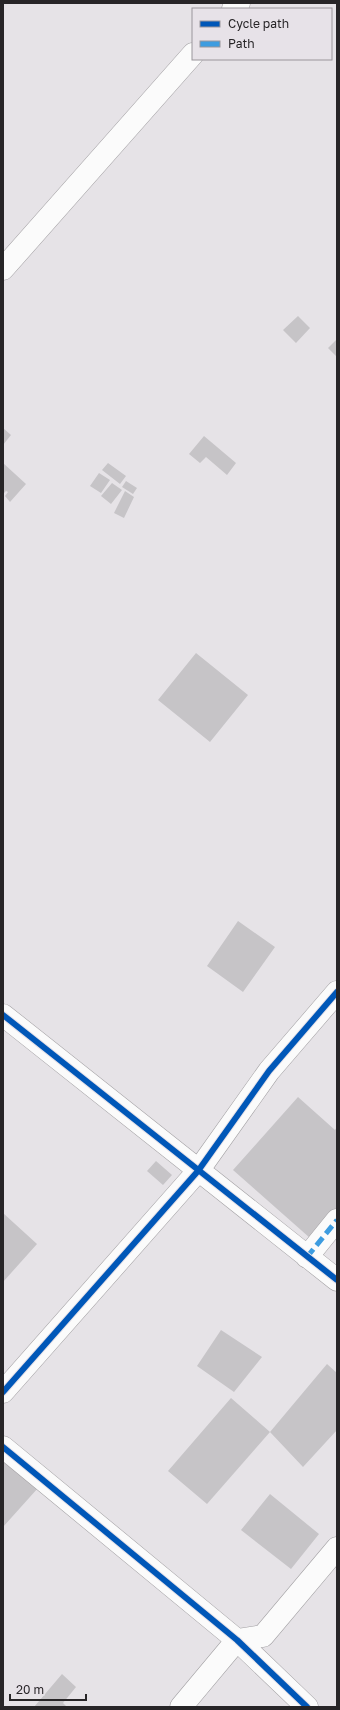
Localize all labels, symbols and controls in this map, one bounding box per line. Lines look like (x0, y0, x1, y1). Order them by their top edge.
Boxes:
legend (192, 8, 332, 60)
text: Cycle path (228, 16, 289, 31)
text: Path (228, 36, 255, 51)
scale bar (10, 1676, 86, 1702)
text: 20 m (16, 1682, 44, 1697)

